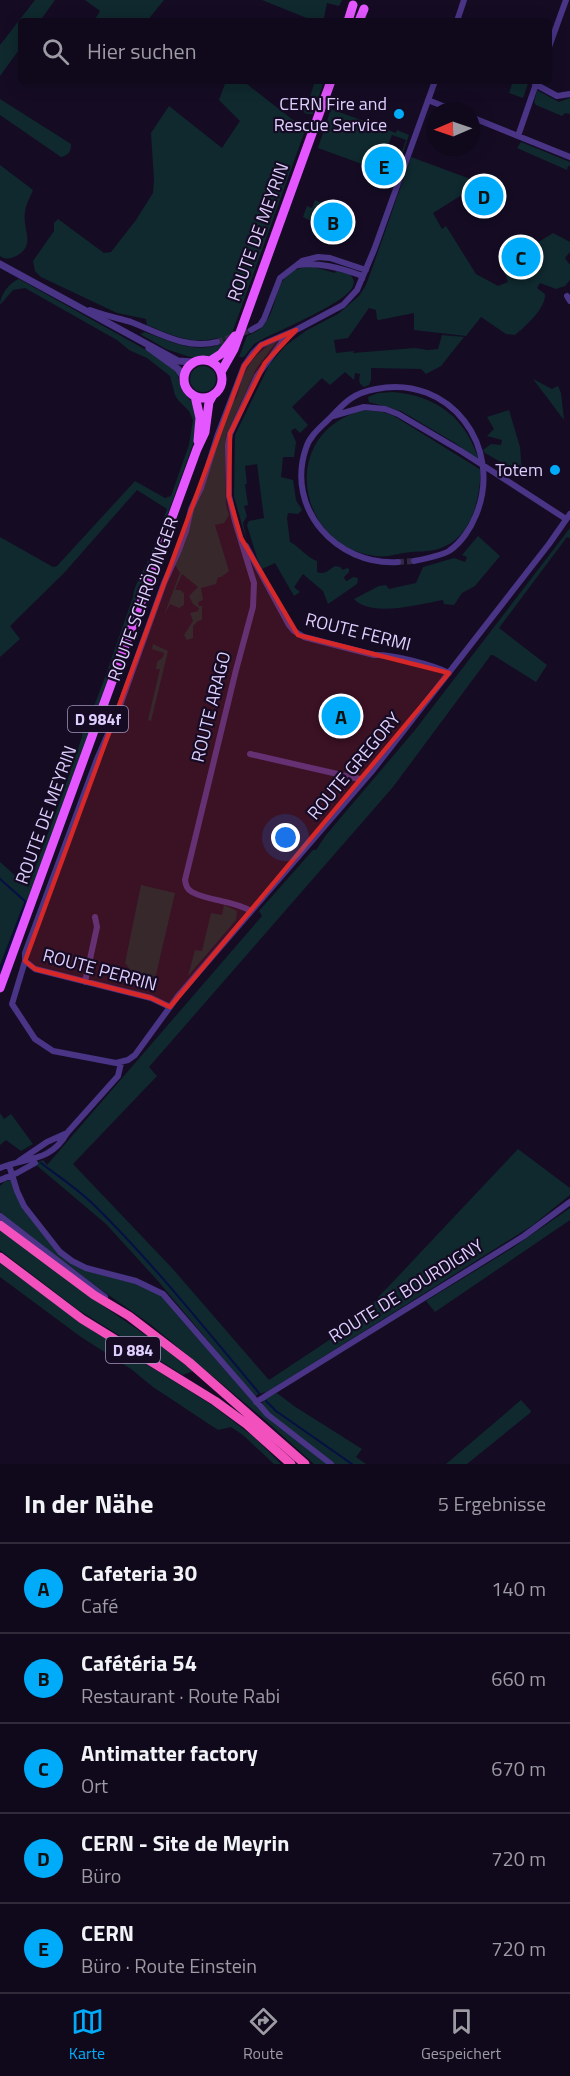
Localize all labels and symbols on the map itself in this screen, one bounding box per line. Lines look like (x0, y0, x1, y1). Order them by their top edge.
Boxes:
place label: CERN Fire and Rescue Service (274, 90, 387, 138)
north arrow (426, 102, 480, 156)
marker: CERN Fire and Rescue Service (392, 107, 406, 121)
pin: E (364, 144, 404, 188)
street label: ROUTE DE MEYRIN (220, 159, 295, 305)
pin: D (464, 174, 504, 218)
pin: B (314, 200, 352, 244)
pin: C (502, 234, 540, 280)
place label: Totem (495, 456, 543, 483)
marker: Totem (548, 463, 562, 477)
street label: ROUTE SCHRÖDINGER (100, 513, 185, 685)
street label: ROUTE FERMI (302, 605, 414, 658)
street label: ROUTE ARAGO (184, 649, 237, 765)
pin: A (322, 694, 360, 738)
road number: D 984f (68, 706, 128, 732)
street label: ROUTE GREGORY (300, 706, 407, 825)
street label: ROUTE DE MEYRIN (8, 742, 83, 888)
your location (271, 823, 300, 852)
street label: ROUTE PERRIN (40, 941, 160, 998)
street label: ROUTE DE BOURDIGNY (323, 1232, 489, 1349)
road number: D 884 (106, 1337, 160, 1363)

